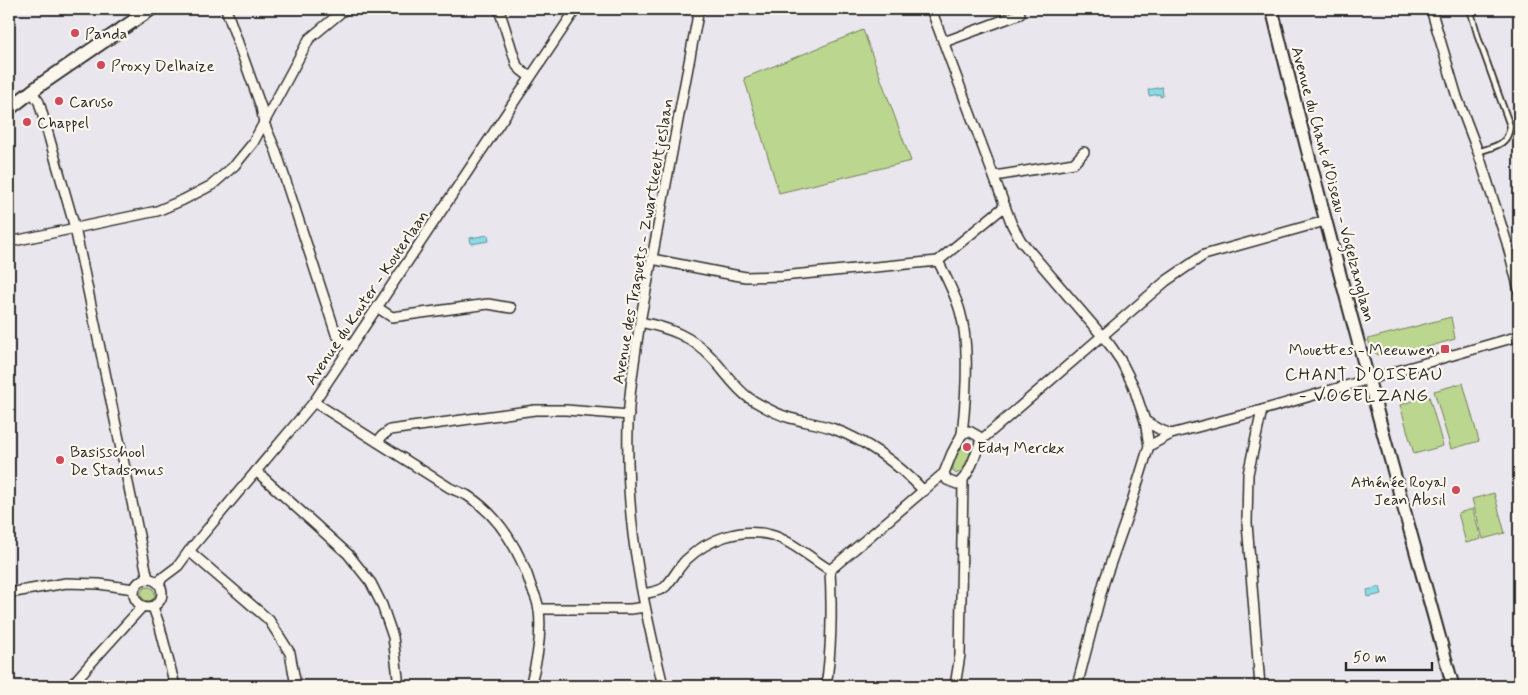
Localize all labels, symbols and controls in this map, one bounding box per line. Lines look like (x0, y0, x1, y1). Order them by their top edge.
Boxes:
place label: Panda (85, 24, 128, 45)
marker: Panda (69, 27, 81, 39)
street label: Avenue du Chant d'Oiseau - Vogelzanglaan (1285, 44, 1379, 325)
place label: Proxy Delhaize (111, 56, 214, 77)
marker: Proxy Delhaize (95, 59, 107, 71)
place label: Caruso (69, 92, 113, 113)
marker: Caruso (53, 95, 65, 107)
street label: Avenue des Traquets - Zwartkeeltjeslaan (608, 97, 679, 386)
place label: Chappel (37, 113, 89, 134)
marker: Chappel (21, 116, 33, 128)
street label: Avenue du Kouter - Kouterlaan (301, 206, 434, 389)
place label: Mouettes - Meeuwen (1289, 340, 1435, 361)
marker: Mouettes - Meeuwen (1439, 343, 1451, 355)
district label: CHANT D'OISEAU - VOGELZANG (1285, 363, 1443, 408)
place label: Eddy Merckx (977, 438, 1065, 459)
marker: Eddy Merckx (961, 441, 973, 453)
place label: Basisschool De Stadsmus (70, 442, 164, 481)
marker: Basisschool De Stadsmus (54, 454, 66, 466)
place label: Athénée Royal Jean Absil (1351, 472, 1446, 511)
marker: Athénée Royal Jean Absil (1450, 484, 1462, 496)
scale bar (1346, 640, 1432, 672)
text: 50 m (1353, 648, 1387, 668)

